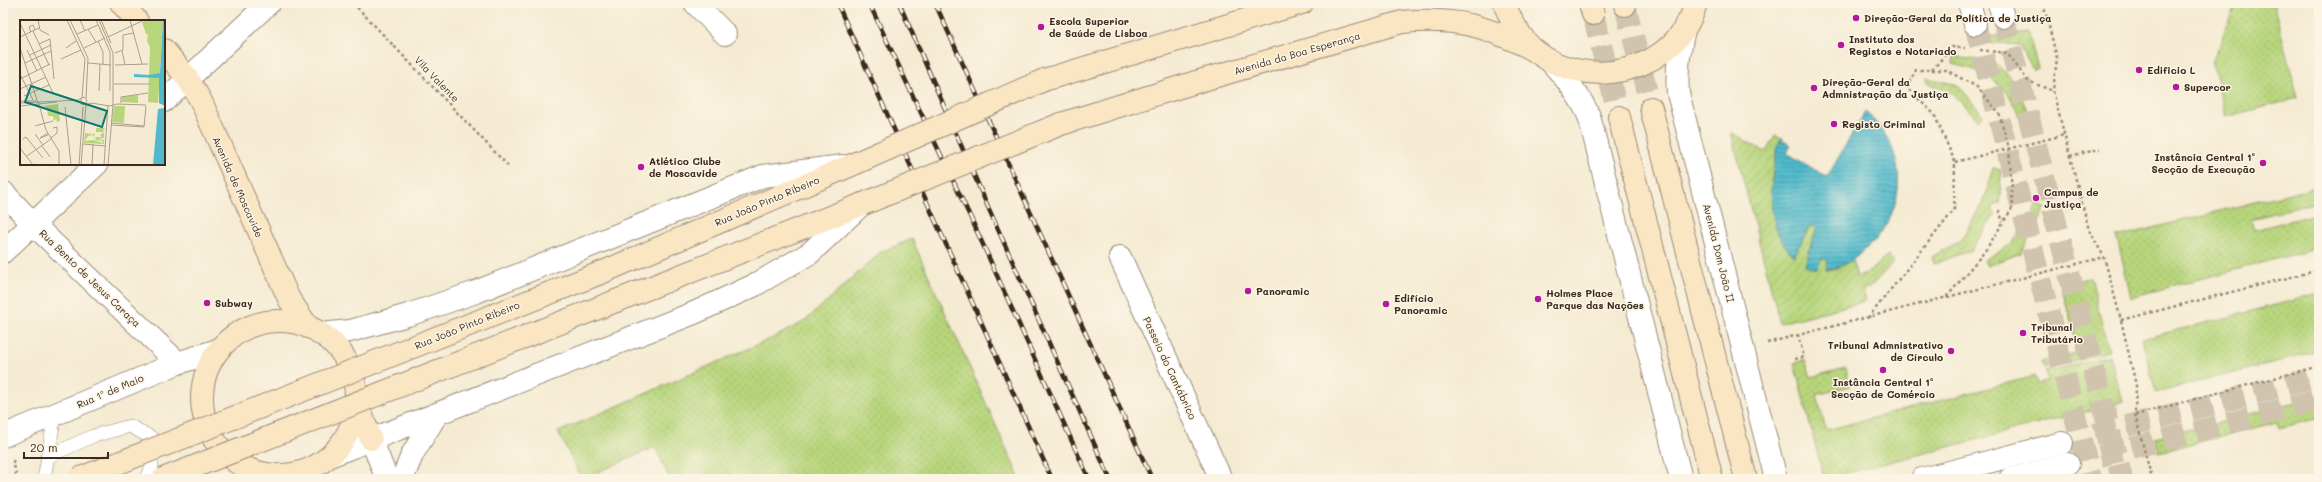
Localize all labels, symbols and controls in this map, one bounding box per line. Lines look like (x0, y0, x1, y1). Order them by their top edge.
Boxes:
place label: Direção-Geral da Política de Justiça (1864, 11, 2051, 25)
marker: Direção-Geral da Política de Justiça (1851, 13, 1861, 23)
place label: Escola Superior de Saúde de Lisboa (1049, 14, 1148, 40)
inset map (20, 20, 165, 165)
marker: Escola Superior de Saúde de Lisboa (1036, 22, 1046, 32)
street label: Avenida da Boa Esperança (1232, 28, 1362, 78)
place label: Instituto dos Registos e Notariado (1849, 32, 1956, 58)
marker: Instituto dos Registos e Notariado (1836, 40, 1846, 50)
street label: Vila Valente (411, 53, 463, 105)
place label: Edificio L (2147, 63, 2196, 77)
marker: Edificio L (2134, 65, 2144, 75)
place label: Direção-Geral da Admnistração da Justiça (1822, 75, 1948, 101)
place label: Supercor (2184, 80, 2231, 94)
marker: Supercor (2171, 82, 2181, 92)
marker: Direção-Geral da Admnistração da Justiça (1809, 83, 1819, 93)
place label: Registo Criminal (1842, 117, 1926, 131)
marker: Registo Criminal (1829, 119, 1839, 129)
street label: Avenida de Moscavide (209, 134, 267, 240)
place label: Instância Central 1ª Secção de Execução (2152, 150, 2255, 176)
place label: Atlético Clube de Moscavide (649, 154, 721, 180)
marker: Instância Central 1ª Secção de Execução (2258, 158, 2268, 168)
marker: Atlético Clube de Moscavide (636, 162, 646, 172)
street label: Rua João Pinto Ribeiro (713, 173, 822, 229)
place label: Campus de Justiça (2044, 185, 2099, 211)
marker: Campus de Justiça (2031, 193, 2041, 203)
street label: Avenida Dom João II (1700, 202, 1738, 304)
street label: Rua Bento de Jesus Caraça (36, 226, 144, 330)
place label: Panoramic (1256, 284, 1309, 298)
marker: Panoramic (1243, 286, 1253, 296)
place label: Holmes Place Parque das Nações (1546, 286, 1644, 312)
place label: Edifício Panoramic (1394, 291, 1447, 317)
marker: Holmes Place Parque das Nações (1533, 294, 1543, 304)
place label: Subway (215, 296, 253, 310)
street label: Rua João Pinto Ribeiro (412, 297, 522, 353)
marker: Subway (202, 298, 212, 308)
marker: Edifício Panoramic (1381, 299, 1391, 309)
street label: Passeio do Cantábrico (1140, 314, 1200, 422)
place label: Tribunal Tributário (2031, 320, 2083, 346)
marker: Tribunal Tributário (2018, 328, 2028, 338)
place label: Tribunal Admnistrativo de Círculo (1828, 338, 1943, 364)
marker: Tribunal Admnistrativo de Círculo (1946, 346, 1956, 356)
marker: Instância Central 1ª Secção de Comércio (1878, 365, 1888, 375)
street label: Rua 1º de Maio (74, 371, 146, 411)
place label: Instância Central 1ª Secção de Comércio (1831, 375, 1935, 401)
scale bar (24, 434, 108, 460)
text: 20 m (30, 439, 58, 455)

